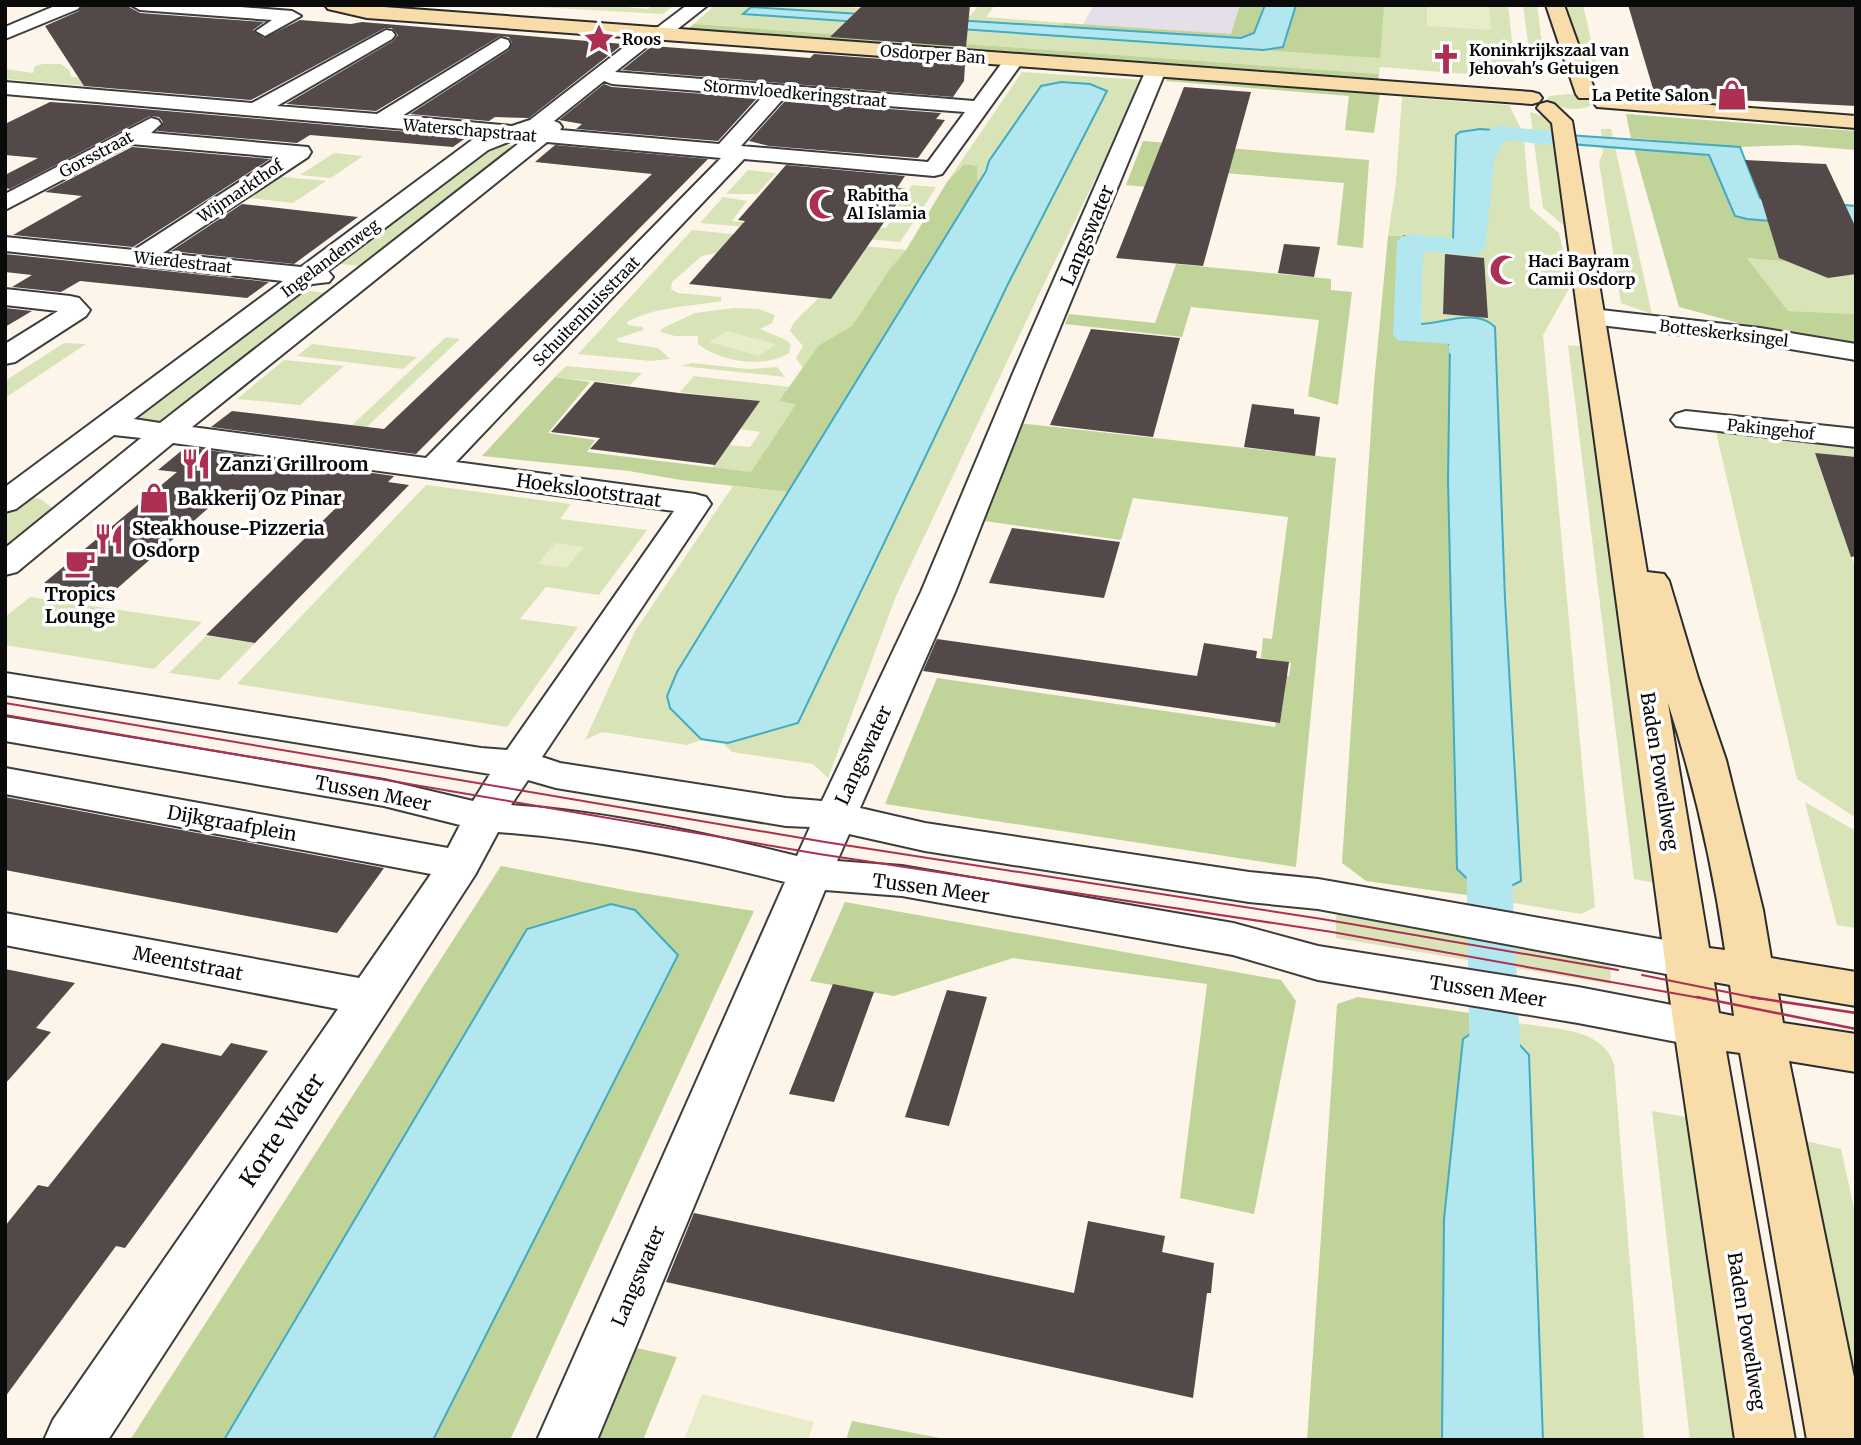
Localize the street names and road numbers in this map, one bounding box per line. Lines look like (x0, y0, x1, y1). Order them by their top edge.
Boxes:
street label: Osdorper Ban (880, 40, 987, 68)
street label: Stormvloedkeringstraat (702, 75, 888, 111)
street label: Waterschapstraat (401, 114, 538, 146)
street label: Gorsstraat (56, 126, 137, 182)
street label: Wijmarkthof (193, 155, 287, 227)
street label: Langswater (1055, 181, 1119, 289)
street label: Ingelandenweg (277, 214, 383, 302)
street label: Wierdestraat (132, 247, 234, 277)
street label: Schuitenhuisstraat (528, 251, 644, 370)
street label: Botteskerksingel (1658, 315, 1790, 351)
street label: Pakingehof (1726, 414, 1817, 444)
street label: Hoekslootstraat (515, 468, 664, 512)
street label: Baden Powellweg (1636, 690, 1684, 852)
street label: Langswater (829, 701, 897, 809)
street label: Tussen Meer (313, 770, 434, 816)
street label: Dijkgraafplein (165, 800, 299, 846)
street label: Tussen Meer (871, 868, 992, 908)
street label: Meentstraat (131, 941, 246, 986)
street label: Tussen Meer (1428, 970, 1549, 1012)
street label: Korte Water (233, 1067, 330, 1192)
street label: Langswater (606, 1222, 670, 1330)
street label: Baden Powellweg (1723, 1250, 1771, 1412)

